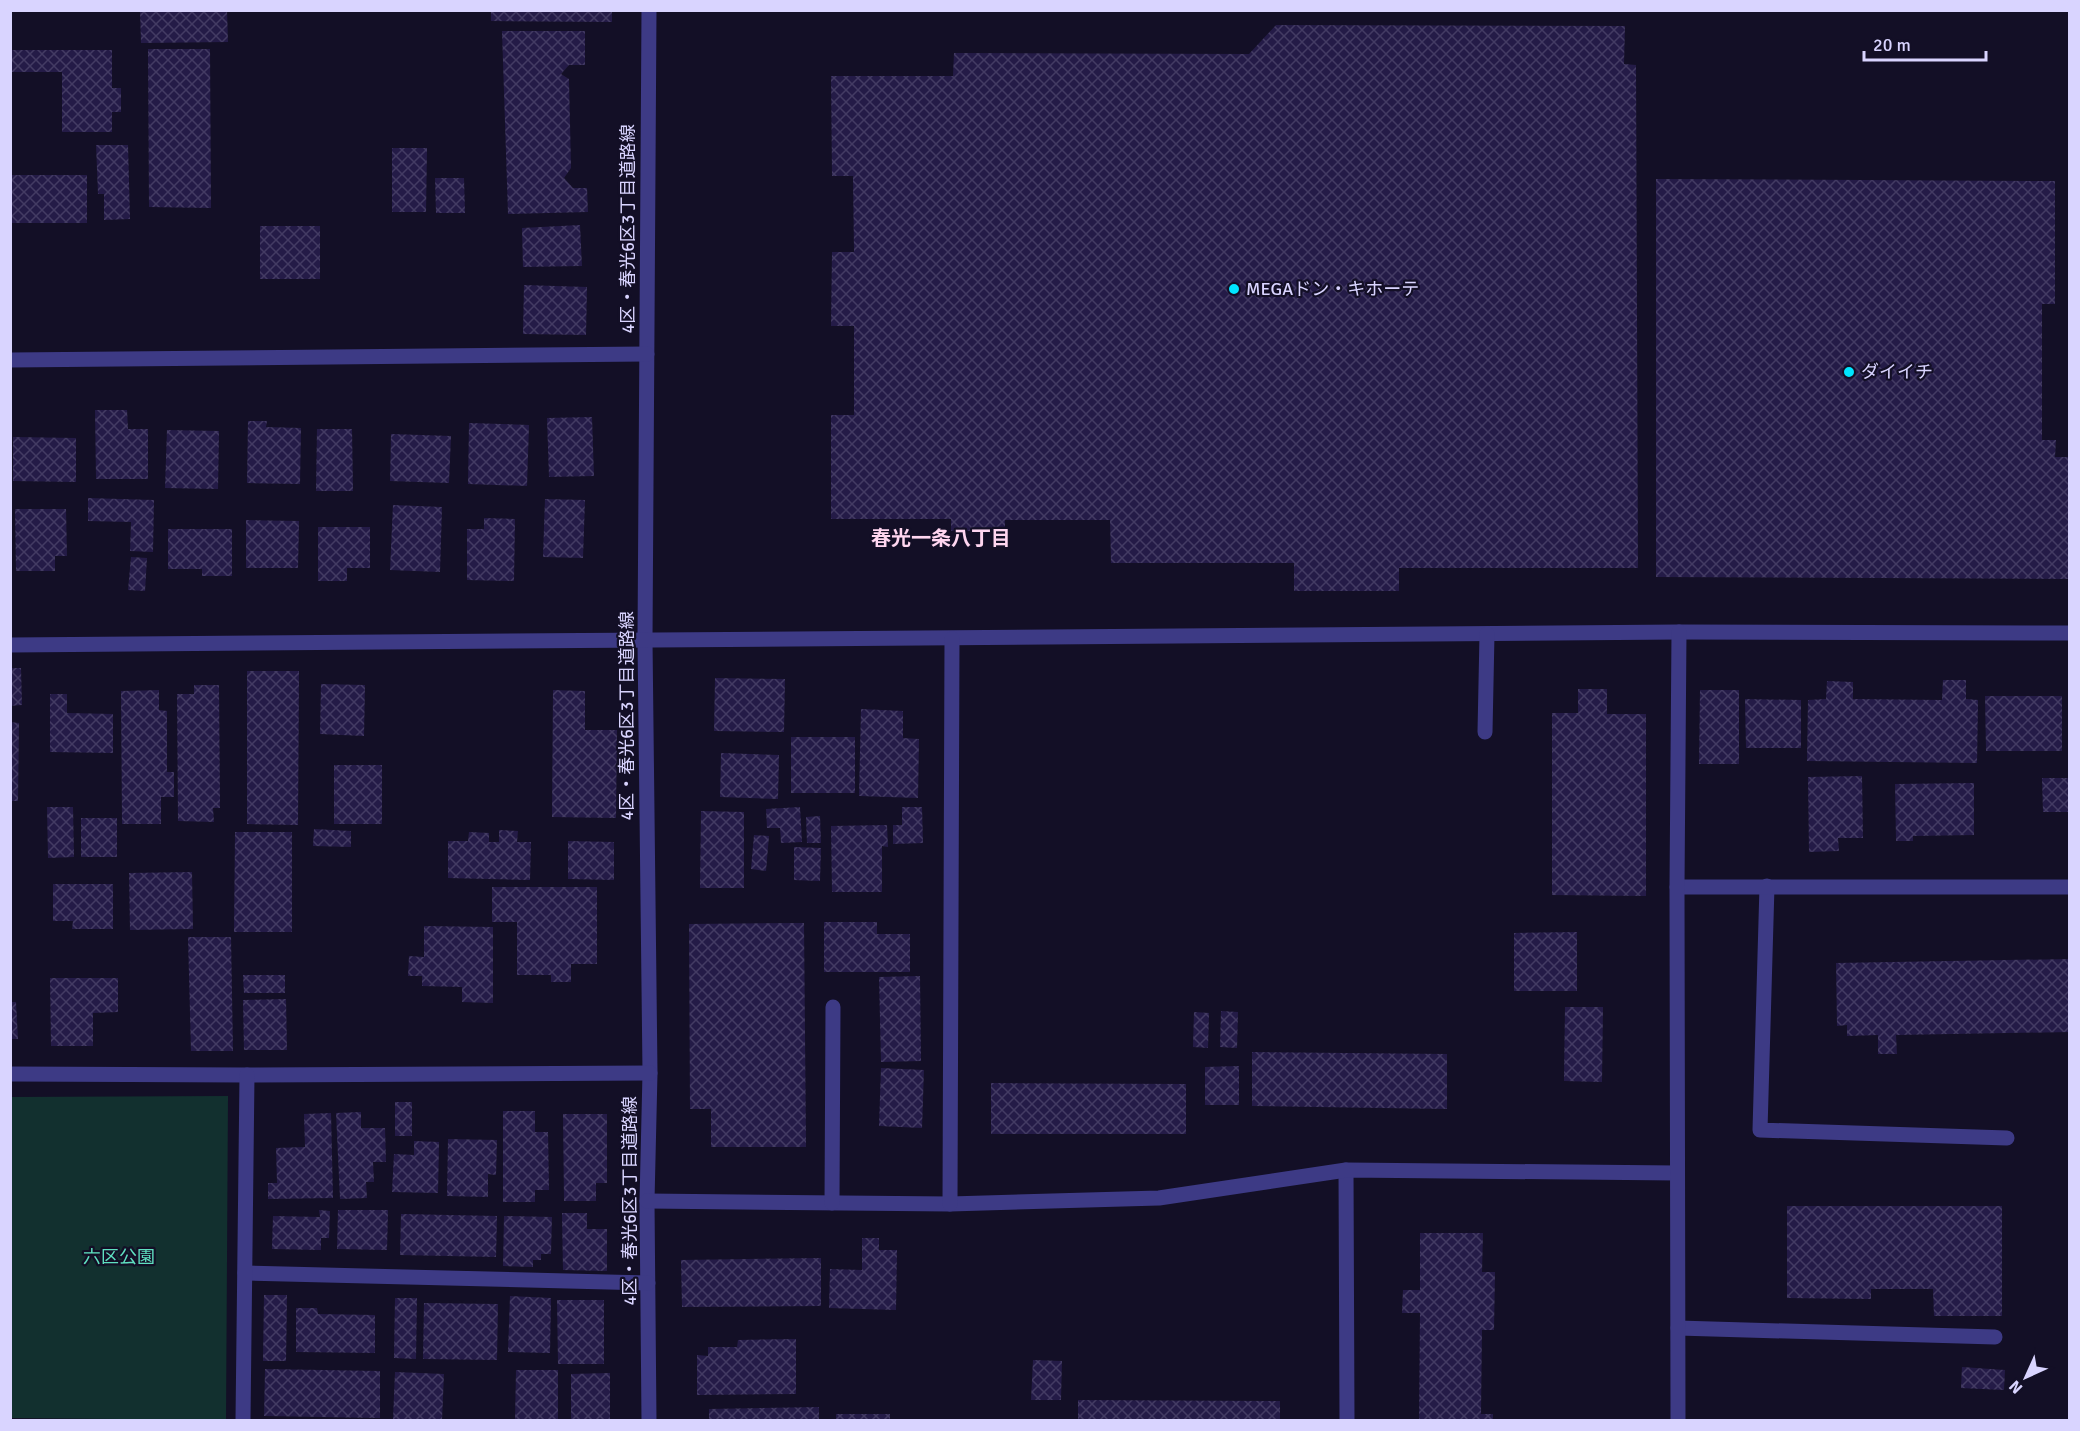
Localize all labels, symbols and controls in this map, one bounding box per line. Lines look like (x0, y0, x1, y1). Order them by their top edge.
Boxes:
scale bar (1864, 24, 1986, 62)
text: 20 m (1873, 34, 1911, 56)
street label: 4区・春光6区3丁目道路線 (617, 124, 639, 334)
place label: MEGAドン・キホーテ (1246, 278, 1419, 300)
marker: MEGAドン・キホーテ (1227, 282, 1241, 296)
place label: ダイイチ (1861, 361, 1933, 383)
marker: ダイイチ (1842, 365, 1856, 379)
district label: 春光一条八丁目 (871, 526, 1011, 551)
street label: 4区・春光6区3丁目道路線 (616, 611, 638, 821)
street label: 4区・春光6区3丁目道路線 (619, 1096, 641, 1306)
park label: 六区公園 (83, 1246, 155, 1268)
north arrow (1996, 1347, 2056, 1407)
text: N (2005, 1376, 2027, 1398)

